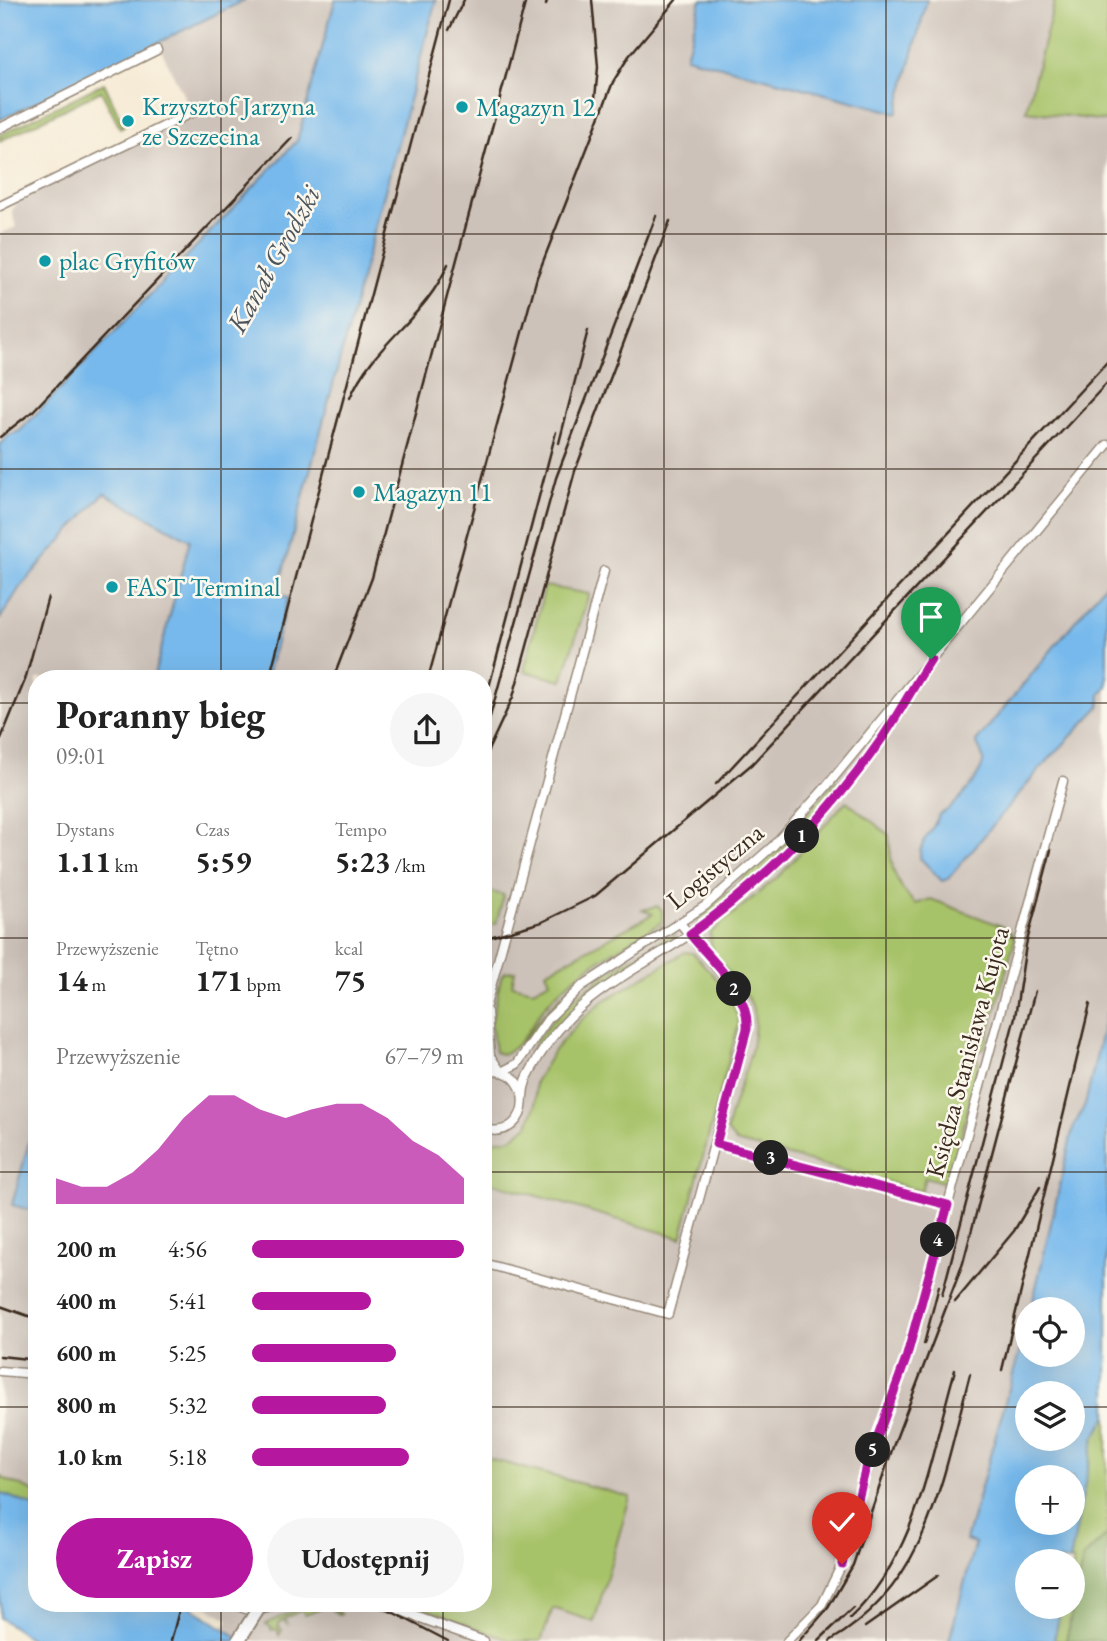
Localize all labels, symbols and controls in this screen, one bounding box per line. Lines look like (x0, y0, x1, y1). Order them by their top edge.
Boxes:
place label: Krzysztof Jarzyna ze Szczecina (142, 89, 316, 153)
place label: Magazyn 12 (476, 90, 596, 124)
marker: Magazyn 12 (454, 99, 470, 115)
marker: Krzysztof Jarzyna ze Szczecina (120, 113, 136, 129)
water label: Kanał Grodzki (217, 178, 329, 340)
place label: plac Gryfitów (59, 244, 196, 278)
marker: plac Gryfitów (37, 253, 53, 269)
place label: Magazyn 11 (373, 475, 493, 509)
marker: Magazyn 11 (351, 484, 367, 500)
place label: FAST Terminal (126, 570, 281, 604)
marker: FAST Terminal (104, 579, 120, 595)
pin (901, 587, 961, 659)
icon: arrive (912, 598, 950, 636)
text: Poranny bieg (56, 690, 265, 739)
button: share (390, 693, 464, 767)
text: 09:01 (56, 741, 106, 771)
street label: Logistyczna (659, 815, 771, 917)
text: Dystans (56, 817, 115, 842)
text: Czas (195, 817, 230, 842)
text: Tempo (335, 817, 387, 842)
pin: 1 (784, 818, 820, 854)
text: 1 (796, 823, 807, 848)
text: 1.11 (56, 842, 111, 881)
text: 5:59 (195, 842, 251, 881)
text: 5:23 (335, 842, 391, 881)
text: km (111, 853, 139, 878)
text: /km (391, 853, 426, 878)
street label: Księdza Stanisława Kujota (917, 922, 1017, 1181)
text: Przewyższenie (56, 936, 159, 961)
text: Tętno (195, 936, 239, 961)
text: kcal (335, 936, 363, 961)
text: 14 (56, 961, 88, 1000)
text: 171 (195, 961, 243, 1000)
text: 75 (335, 961, 366, 1000)
text: m (88, 972, 106, 997)
text: bpm (243, 972, 281, 997)
pin: 2 (716, 972, 752, 1006)
text: 2 (728, 976, 739, 1001)
text: Przewyższenie (56, 1041, 180, 1071)
text: 67–79 m (385, 1041, 464, 1071)
pin: 3 (754, 1140, 788, 1176)
text: 3 (765, 1145, 776, 1170)
pin: 4 (920, 1222, 956, 1258)
text: 4 (932, 1227, 943, 1252)
text: 200 m (56, 1234, 117, 1264)
text: 4:56 (168, 1234, 207, 1264)
text: 400 m (56, 1286, 117, 1316)
text: 5:41 (168, 1286, 207, 1316)
map controls (1015, 1297, 1085, 1619)
button: locate (1015, 1297, 1085, 1367)
text: 600 m (56, 1338, 117, 1368)
text: 5:25 (168, 1338, 207, 1368)
button: layers (1015, 1381, 1085, 1451)
text: 800 m (56, 1390, 117, 1420)
text: 5:32 (168, 1390, 207, 1420)
pin: 5 (856, 1432, 890, 1468)
text: 5 (867, 1437, 878, 1462)
text: 1.0 km (56, 1442, 123, 1472)
text: 5:18 (168, 1442, 207, 1472)
button: + (1015, 1465, 1085, 1535)
pin (812, 1492, 872, 1564)
icon: check (823, 1503, 861, 1541)
button: Zapisz (56, 1518, 253, 1598)
button: Udostępnij (267, 1518, 464, 1598)
button: − (1015, 1549, 1085, 1619)

